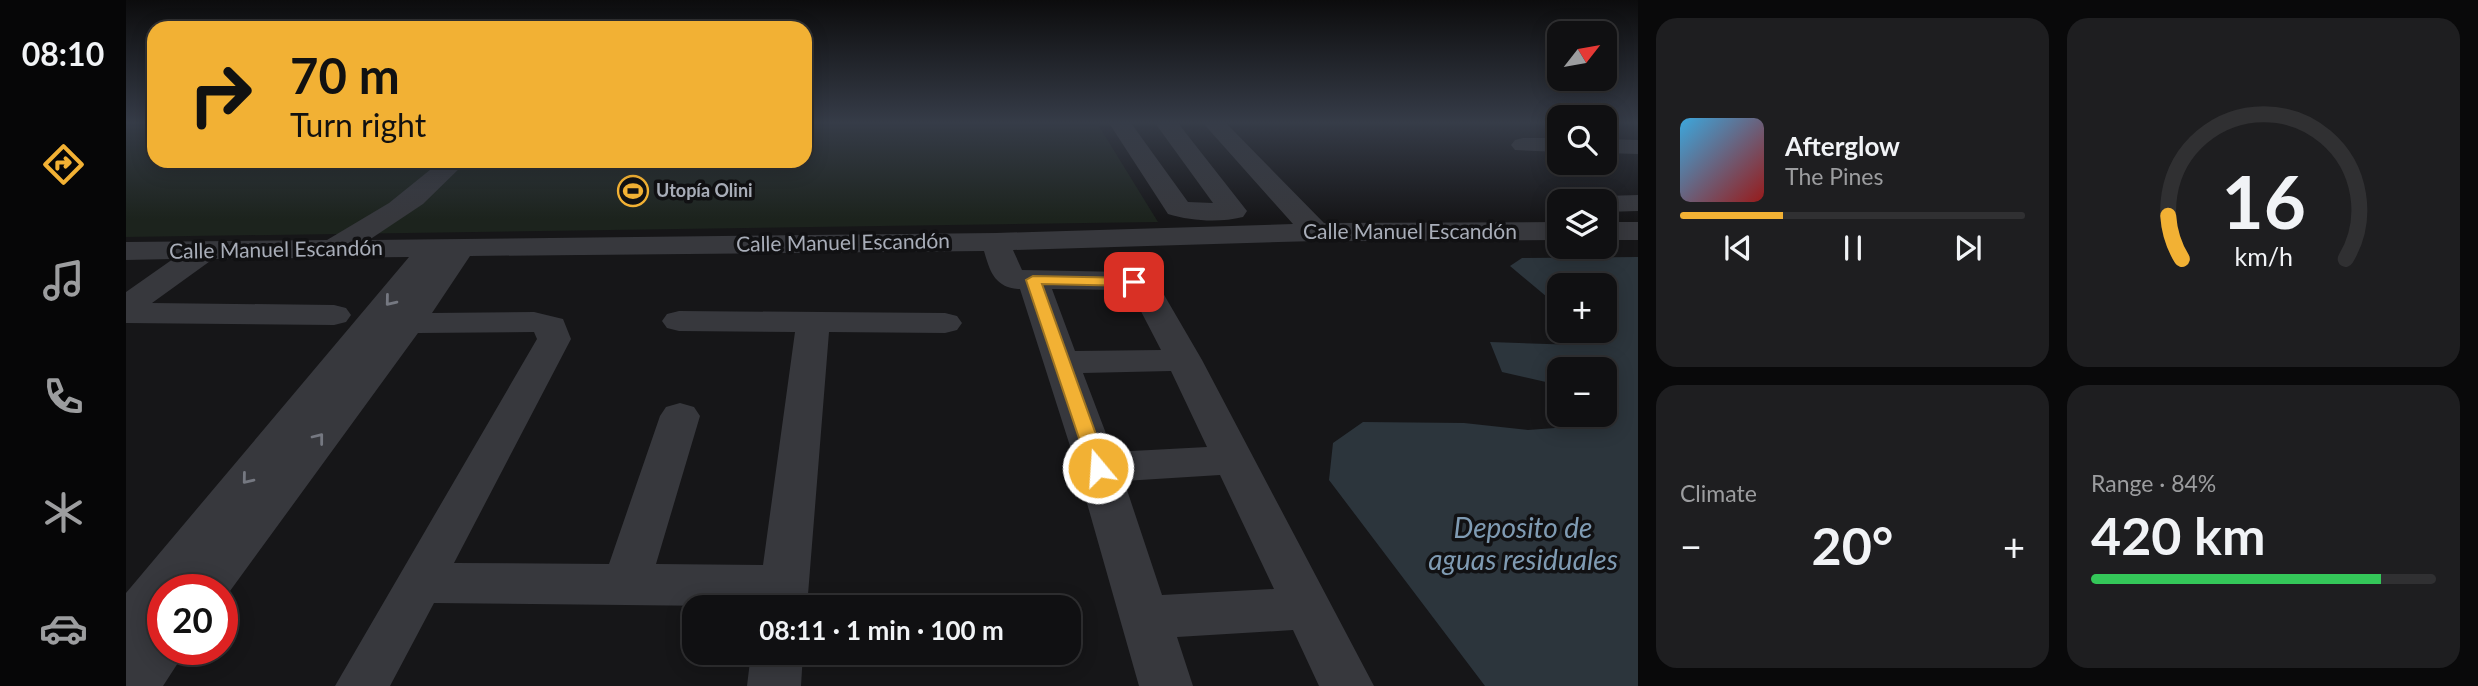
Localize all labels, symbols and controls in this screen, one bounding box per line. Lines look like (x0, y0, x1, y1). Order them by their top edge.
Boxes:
north arrow (1547, 21, 1617, 91)
map controls (1547, 21, 1617, 427)
text: 08:10 (22, 34, 104, 73)
text: 70 m (290, 46, 400, 104)
icon: right (175, 49, 266, 140)
text: Turn right (290, 105, 426, 144)
button: search (1547, 105, 1617, 175)
text: Afterglow (1785, 130, 1900, 162)
icon: directions (39, 140, 88, 189)
text: 16 (2221, 157, 2306, 245)
text: The Pines (1785, 162, 1883, 190)
sports icon: Utopía Olini (616, 174, 650, 208)
place label: Utopía Olini (656, 179, 753, 201)
button: layers (1547, 189, 1617, 259)
street label: Calle Manuel Escandón (1303, 218, 1517, 243)
street label: Calle Manuel Escandón (736, 227, 950, 256)
icon: previous (1719, 229, 1757, 267)
icon: pause (1834, 229, 1872, 267)
icon: next (1949, 229, 1987, 267)
street label: Calle Manuel Escandón (169, 234, 383, 263)
text: km/h (2234, 241, 2293, 271)
pin (1104, 252, 1164, 312)
icon: music (39, 256, 88, 305)
icon: arrive (1115, 263, 1153, 301)
button: + (1547, 273, 1617, 343)
one-way arrow (385, 293, 398, 306)
button: − (1547, 357, 1617, 427)
icon: phone (39, 372, 88, 421)
position arrow (1061, 431, 1135, 505)
one-way arrow (311, 434, 323, 446)
text: Range · 84% (2091, 469, 2216, 497)
one-way arrow (243, 471, 256, 483)
text: Climate (1680, 479, 1757, 507)
icon: climate (39, 488, 88, 537)
text: 420 km (2091, 504, 2265, 566)
water label: Deposito de aguas residuales (1428, 510, 1618, 576)
text: 20° (1812, 514, 1893, 576)
text: − (1680, 523, 1702, 569)
text: + (2003, 523, 2025, 569)
speed limit sign: 20 (147, 574, 238, 665)
icon: car (39, 604, 88, 653)
text: 08:11 · 1 min · 100 m (759, 614, 1004, 646)

